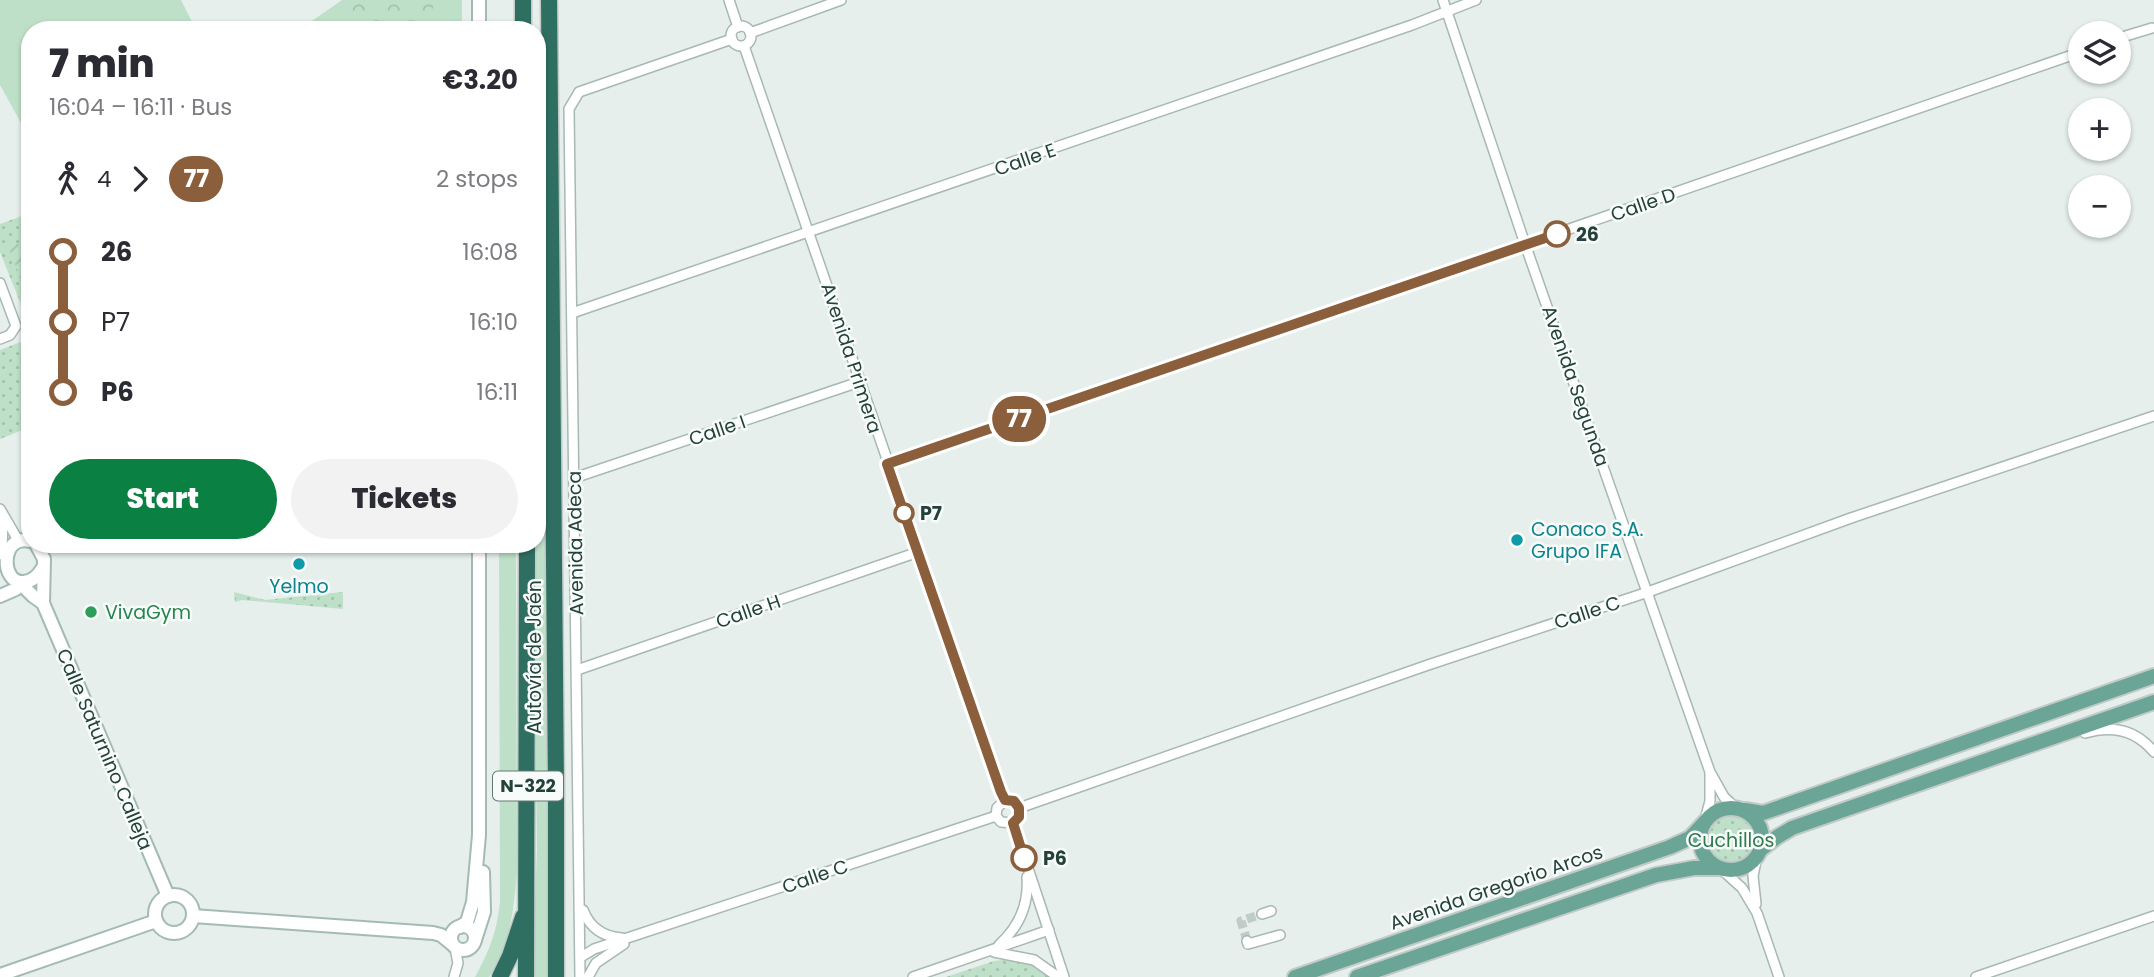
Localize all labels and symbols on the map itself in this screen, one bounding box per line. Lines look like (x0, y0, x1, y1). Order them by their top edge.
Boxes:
street label: Calle E (991, 136, 1060, 183)
street label: Calle D (1607, 181, 1679, 228)
marker: 26 (1544, 221, 1570, 247)
place label: 26 (1576, 221, 1599, 248)
street label: Avenida Primera (814, 279, 889, 437)
street label: Avenida Segunda (1535, 302, 1616, 470)
line badge: 77 (988, 396, 1050, 442)
street label: Calle I (685, 408, 749, 453)
street label: Avenida Adeca (561, 470, 590, 616)
place label: P7 (920, 500, 942, 527)
marker: P7 (894, 503, 914, 523)
place label: Conaco S.A. Grupo IFA (1531, 516, 1644, 565)
marker: Conaco S.A. Grupo IFA (1509, 532, 1525, 548)
marker: Yelmo (291, 556, 307, 572)
place label: Yelmo (269, 573, 329, 600)
street label: Autovía de Jaén (521, 580, 548, 734)
street label: Calle H (712, 588, 784, 635)
street label: Calle C (1550, 589, 1624, 636)
place label: VivaGym (105, 599, 191, 626)
marker: VivaGym (83, 604, 99, 620)
street label: Calle Saturnino Calleja (50, 644, 159, 854)
road number: N-322 (493, 772, 563, 800)
park label: Cuchillos (1688, 827, 1774, 854)
street label: Avenida Gregorio Arcos (1386, 838, 1606, 937)
marker: P6 (1011, 845, 1037, 871)
place label: P6 (1043, 845, 1067, 872)
street label: Calle C (778, 853, 852, 900)

